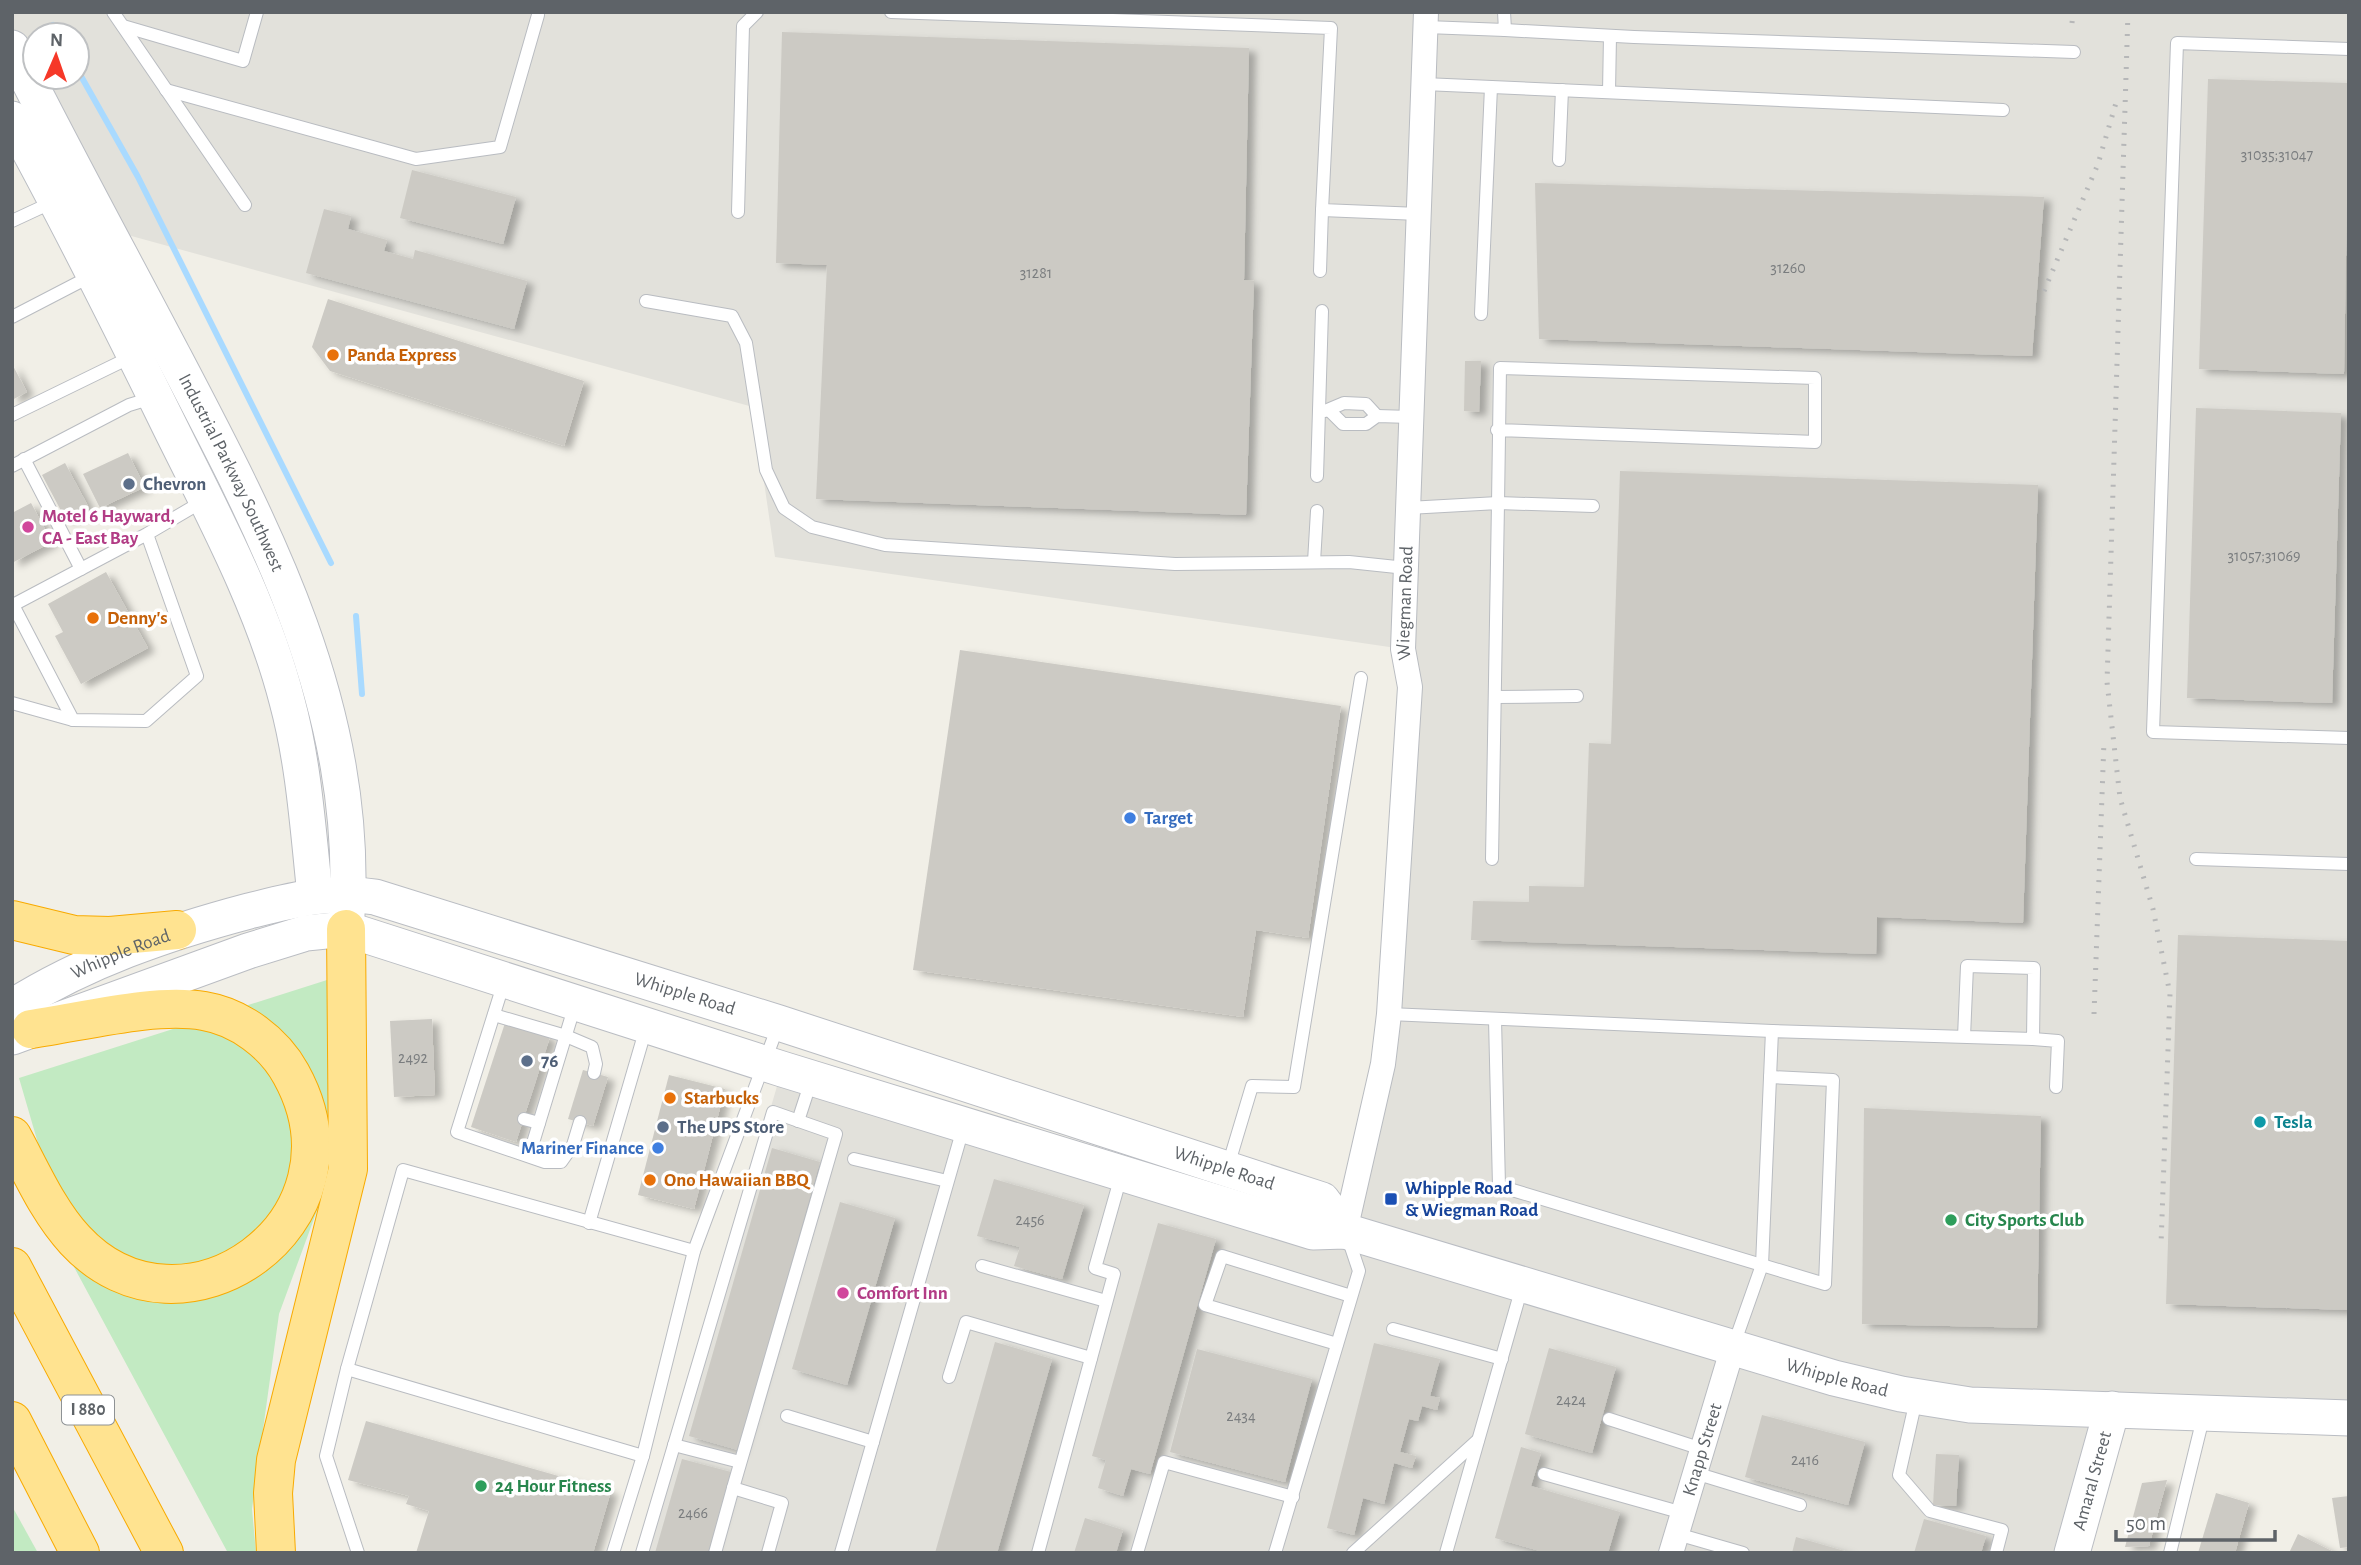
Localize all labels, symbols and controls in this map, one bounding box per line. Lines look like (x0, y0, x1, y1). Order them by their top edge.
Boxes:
north arrow (21, 21, 91, 91)
text: N (50, 31, 63, 50)
house number: 31035;31047 (2241, 147, 2314, 163)
house number: 31260 (1770, 260, 1806, 276)
house number: 31281 (1020, 265, 1052, 281)
place label: Panda Express (347, 346, 456, 365)
marker: Panda Express (325, 347, 341, 363)
street label: Industrial Parkway Southwest (175, 371, 287, 574)
place label: Chevron (143, 475, 206, 494)
marker: Chevron (121, 476, 137, 492)
place label: Motel 6 Hayward, CA - East Bay (42, 507, 175, 548)
marker: Motel 6 Hayward, CA - East Bay (20, 519, 36, 535)
street label: Wiegman Road (1393, 546, 1416, 661)
house number: 31057;31069 (2227, 548, 2301, 564)
place label: Denny's (107, 609, 168, 628)
marker: Denny's (85, 610, 101, 626)
place label: Target (1144, 809, 1193, 828)
marker: Target (1122, 810, 1138, 826)
street label: Whipple Road (68, 926, 172, 982)
street label: Whipple Road (632, 969, 738, 1018)
house number: 2492 (398, 1050, 428, 1066)
place label: 76 (541, 1052, 558, 1071)
marker: 76 (519, 1053, 535, 1069)
place label: Starbucks (684, 1089, 759, 1108)
marker: Starbucks (662, 1090, 678, 1106)
place label: Tesla (2274, 1113, 2313, 1132)
marker: Tesla (2252, 1114, 2268, 1130)
place label: The UPS Store (677, 1118, 784, 1137)
marker: The UPS Store (655, 1119, 671, 1135)
place label: Mariner Finance (521, 1139, 644, 1158)
marker: Mariner Finance (650, 1140, 666, 1156)
street label: Whipple Road (1171, 1143, 1277, 1194)
place label: Ono Hawaiian BBQ (664, 1171, 810, 1190)
marker: Ono Hawaiian BBQ (642, 1172, 658, 1188)
place label: Whipple Road & Wiegman Road (1405, 1179, 1538, 1220)
marker: Whipple Road & Wiegman Road (1383, 1191, 1399, 1207)
place label: City Sports Club (1965, 1211, 2084, 1230)
house number: 2456 (1015, 1212, 1045, 1228)
marker: City Sports Club (1943, 1212, 1959, 1228)
place label: Comfort Inn (857, 1284, 948, 1303)
marker: Comfort Inn (835, 1285, 851, 1301)
street label: Whipple Road (1784, 1355, 1890, 1400)
house number: 2424 (1556, 1392, 1586, 1408)
road number: I 880 (62, 1395, 114, 1424)
street label: Knapp Street (1679, 1401, 1725, 1498)
house number: 2434 (1226, 1408, 1256, 1424)
street label: Amaral Street (2069, 1429, 2115, 1532)
house number: 2416 (1791, 1452, 1819, 1468)
place label: 24 Hour Fitness (495, 1477, 612, 1496)
marker: 24 Hour Fitness (473, 1478, 489, 1494)
scale bar (2116, 1498, 2275, 1542)
house number: 2466 (678, 1505, 708, 1521)
text: 50 m (2126, 1513, 2166, 1534)

